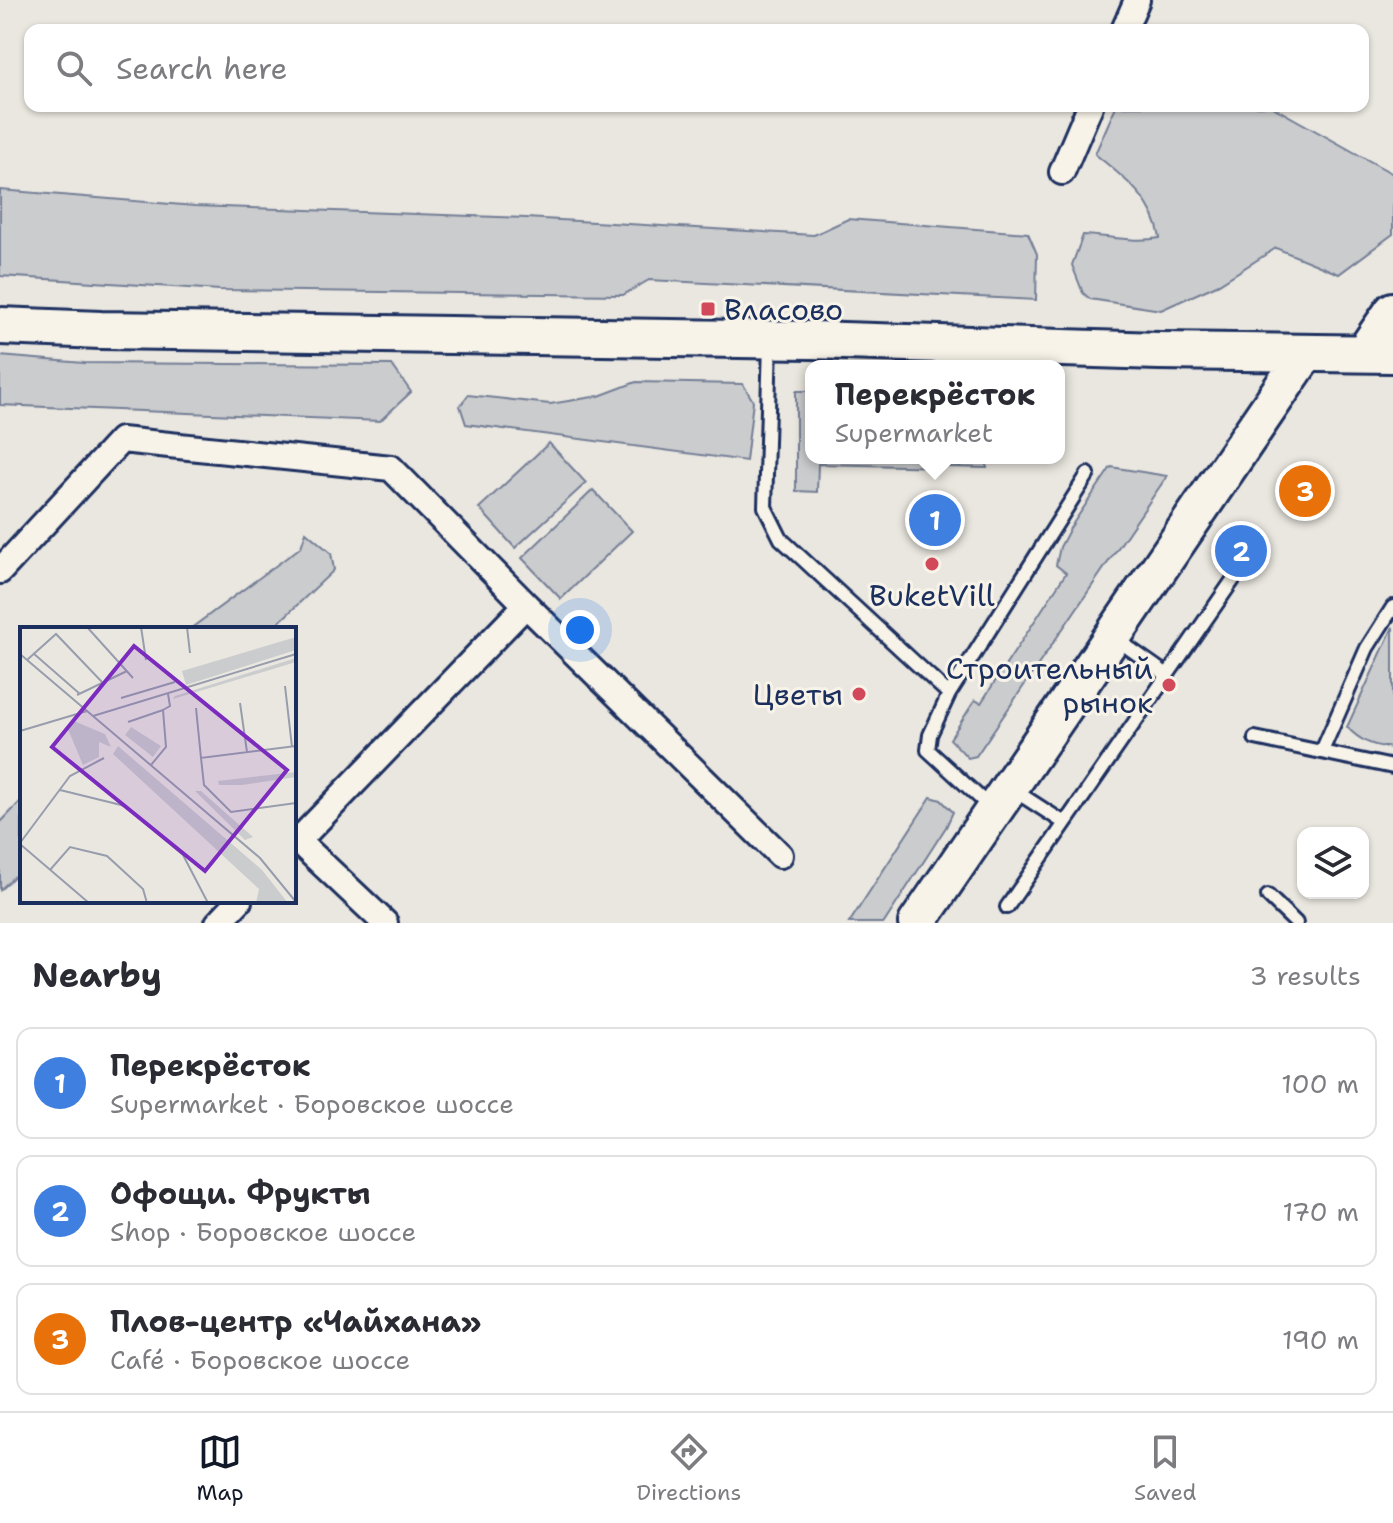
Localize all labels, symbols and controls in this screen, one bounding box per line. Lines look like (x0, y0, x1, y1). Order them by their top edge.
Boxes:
search box (24, 24, 1369, 112)
icon: search (52, 46, 96, 90)
text: Search here (116, 48, 287, 89)
place label: Власово (724, 289, 843, 330)
marker: Власово (699, 300, 717, 318)
popup (805, 360, 1065, 464)
text: Перекрёсток (835, 374, 1035, 415)
text: Supermarket (835, 415, 993, 450)
pin: 3 (1279, 461, 1331, 521)
pin: 1 (909, 490, 961, 550)
pin: 2 (1215, 521, 1267, 581)
marker: BuketVill (923, 555, 941, 573)
place label: BuketVill (869, 575, 995, 616)
your location (560, 610, 600, 650)
inset map (20, 627, 296, 903)
place label: Строительный рынок (946, 648, 1153, 723)
place label: Цветы (753, 674, 843, 715)
marker: Строительный рынок (1160, 676, 1178, 694)
marker: Цветы (850, 685, 868, 703)
map controls (1297, 827, 1369, 899)
button: layers (1297, 827, 1369, 899)
text: Nearby (32, 952, 162, 998)
text: 3 results (1249, 958, 1361, 993)
text: Перекрёсток (110, 1045, 311, 1086)
text: 1 (54, 1066, 66, 1101)
text: 100 m (1281, 1066, 1359, 1101)
text: Supermarket · Боровское шоссе (110, 1086, 514, 1121)
text: Офощи. Фрукты (110, 1173, 371, 1214)
text: 2 (51, 1194, 69, 1229)
text: 170 m (1282, 1194, 1359, 1229)
text: Shop · Боровское шоссе (110, 1214, 416, 1249)
text: Плов-центр «Чайхана» (110, 1301, 481, 1342)
text: 3 (51, 1322, 69, 1357)
text: 190 m (1282, 1322, 1359, 1357)
text: Café · Боровское шоссе (110, 1342, 410, 1377)
tab: Map (196, 1430, 244, 1507)
tab: Directions (636, 1430, 741, 1507)
tab: Saved (1134, 1430, 1197, 1507)

